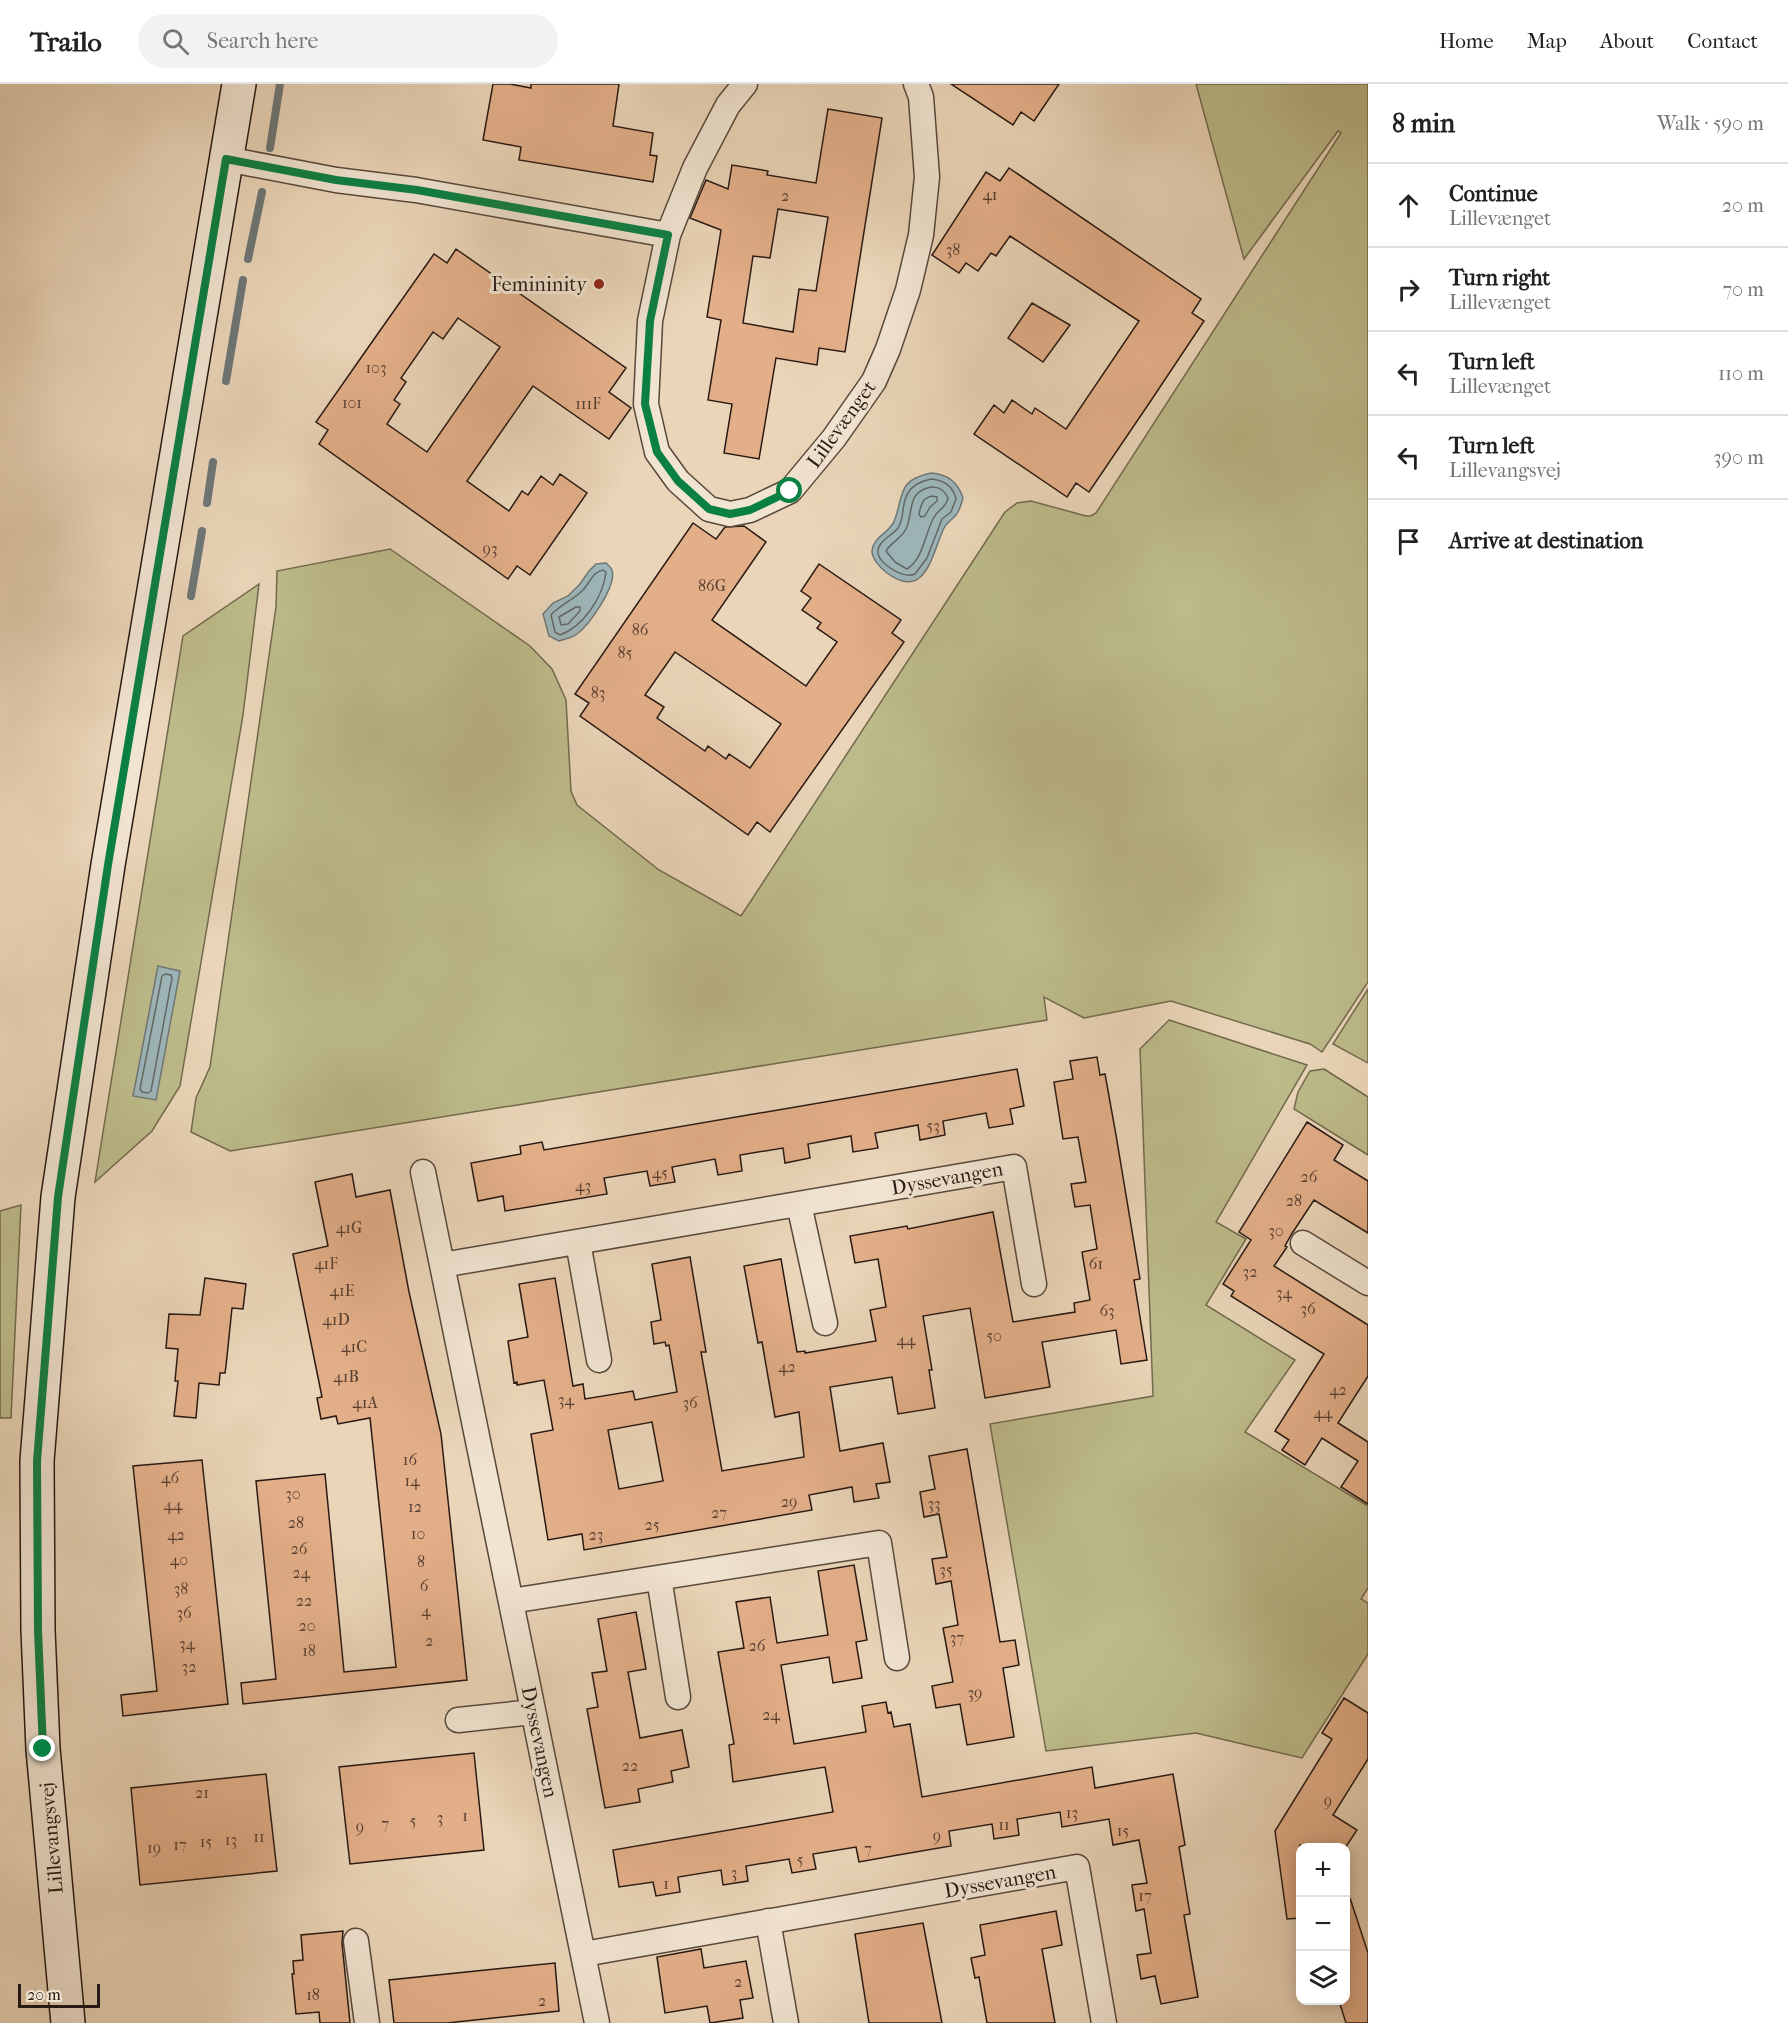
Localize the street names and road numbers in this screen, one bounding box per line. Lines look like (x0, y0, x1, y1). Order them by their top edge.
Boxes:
street label: Lillevænget (802, 376, 881, 472)
street label: Dyssevangen (889, 1157, 1005, 1200)
street label: Dyssevangen (516, 1684, 563, 1800)
street label: Lillevangsvej (35, 1781, 68, 1895)
street label: Dyssevangen (942, 1860, 1058, 1903)

